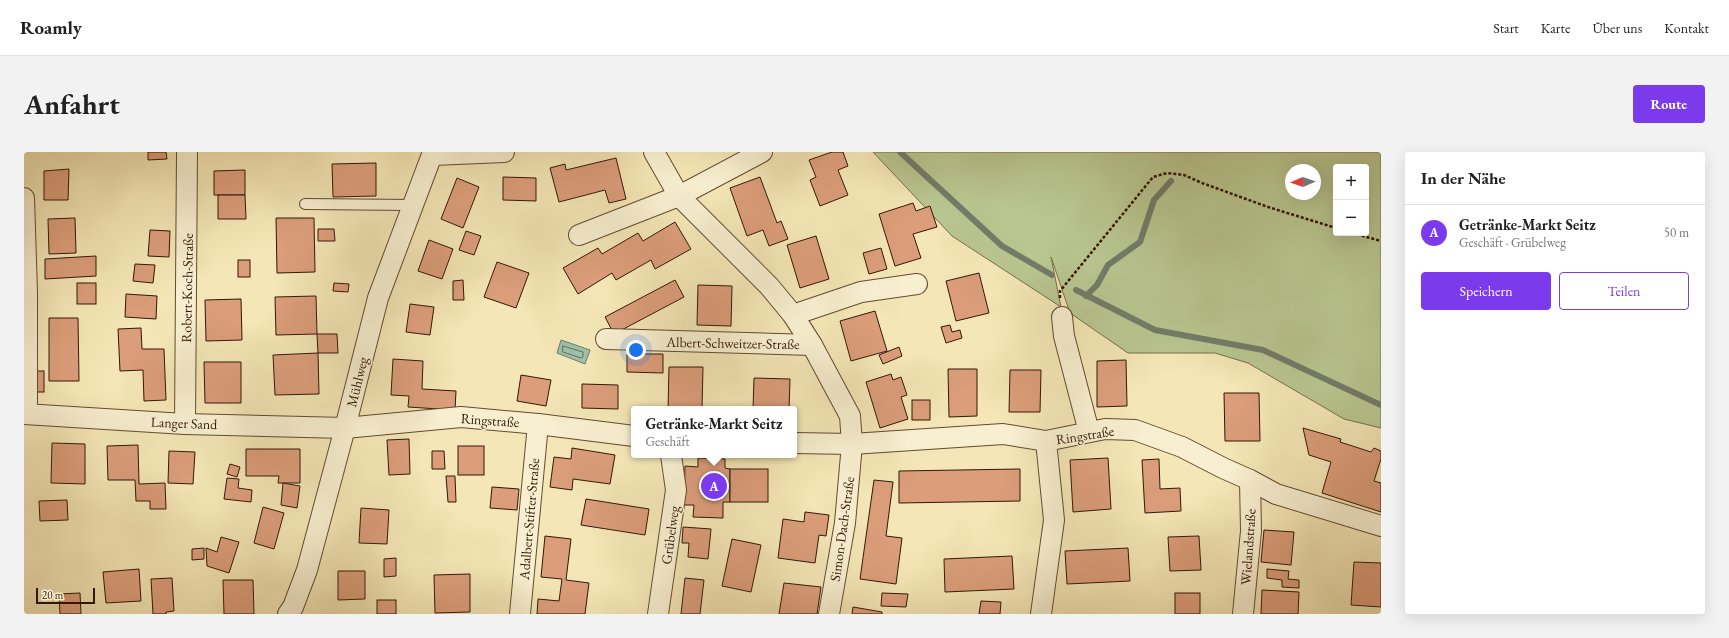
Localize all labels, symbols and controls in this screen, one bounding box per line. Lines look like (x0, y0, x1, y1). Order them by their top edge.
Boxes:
text: Roamly (20, 15, 82, 40)
text: Start (1493, 19, 1519, 37)
text: Karte (1541, 19, 1570, 37)
text: Über uns (1592, 19, 1642, 37)
text: Kontakt (1664, 19, 1709, 37)
button: Route (1633, 85, 1705, 123)
text: Anfahrt (24, 86, 120, 122)
north arrow (1285, 164, 1321, 200)
map controls (1333, 164, 1369, 236)
button: + (1333, 164, 1369, 200)
text: In der Nähe (1421, 167, 1506, 189)
button: − (1333, 200, 1369, 236)
text: Getränke-Markt Seitz (1459, 215, 1596, 234)
text: A (1429, 224, 1439, 241)
text: 50 m (1664, 224, 1689, 241)
street label: Robert-Koch-Straße (177, 233, 197, 343)
text: Geschäft · Grübelweg (1459, 234, 1566, 251)
button: Speichern (1421, 272, 1551, 310)
button: Teilen (1559, 272, 1689, 310)
street label: Albert-Schweitzer-Straße (665, 333, 800, 353)
your location (626, 340, 646, 360)
street label: Mühlweg (342, 354, 372, 409)
popup (631, 406, 797, 458)
street label: Ringstraße (460, 409, 520, 431)
street label: Langer Sand (150, 413, 219, 433)
text: Getränke-Markt Seitz (646, 414, 782, 433)
street label: Ringstraße (1055, 421, 1116, 448)
text: Geschäft (646, 433, 690, 450)
street label: Adalbert-Stifter-Straße (515, 457, 543, 582)
pin: A (701, 471, 727, 501)
street label: Simon-Dach-Straße (826, 475, 858, 583)
street label: Grübelweg (657, 504, 683, 566)
street label: Wielandstraße (1236, 508, 1260, 586)
scale bar (36, 586, 95, 605)
text: 20 m (42, 588, 63, 602)

